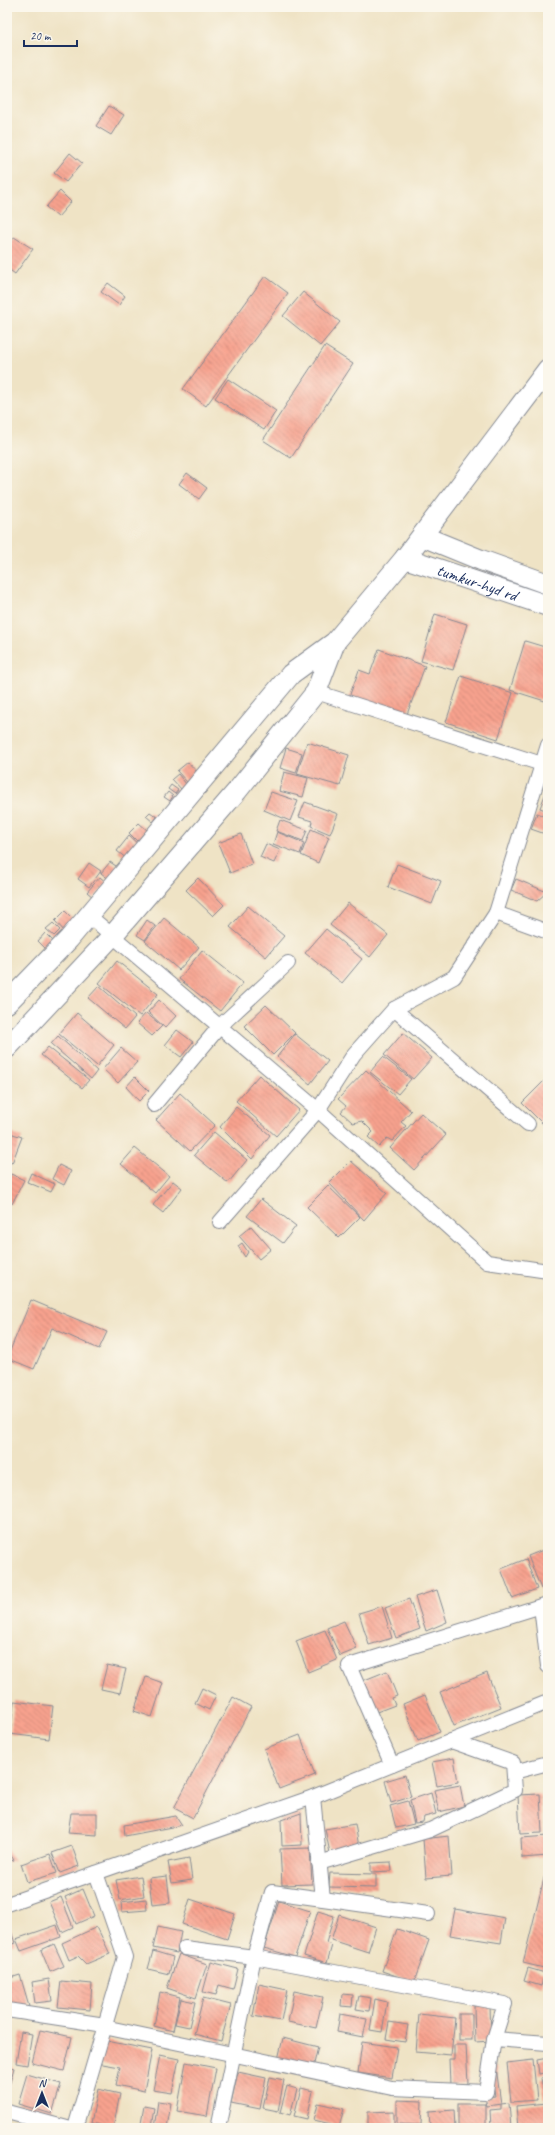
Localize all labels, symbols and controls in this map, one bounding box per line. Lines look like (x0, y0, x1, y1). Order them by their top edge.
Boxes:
scale bar (24, 22, 77, 48)
text: 20 m (30, 28, 52, 44)
street label: tumkur-hyd rd (434, 559, 523, 607)
north arrow (22, 2073, 62, 2113)
text: N (39, 2076, 48, 2090)

